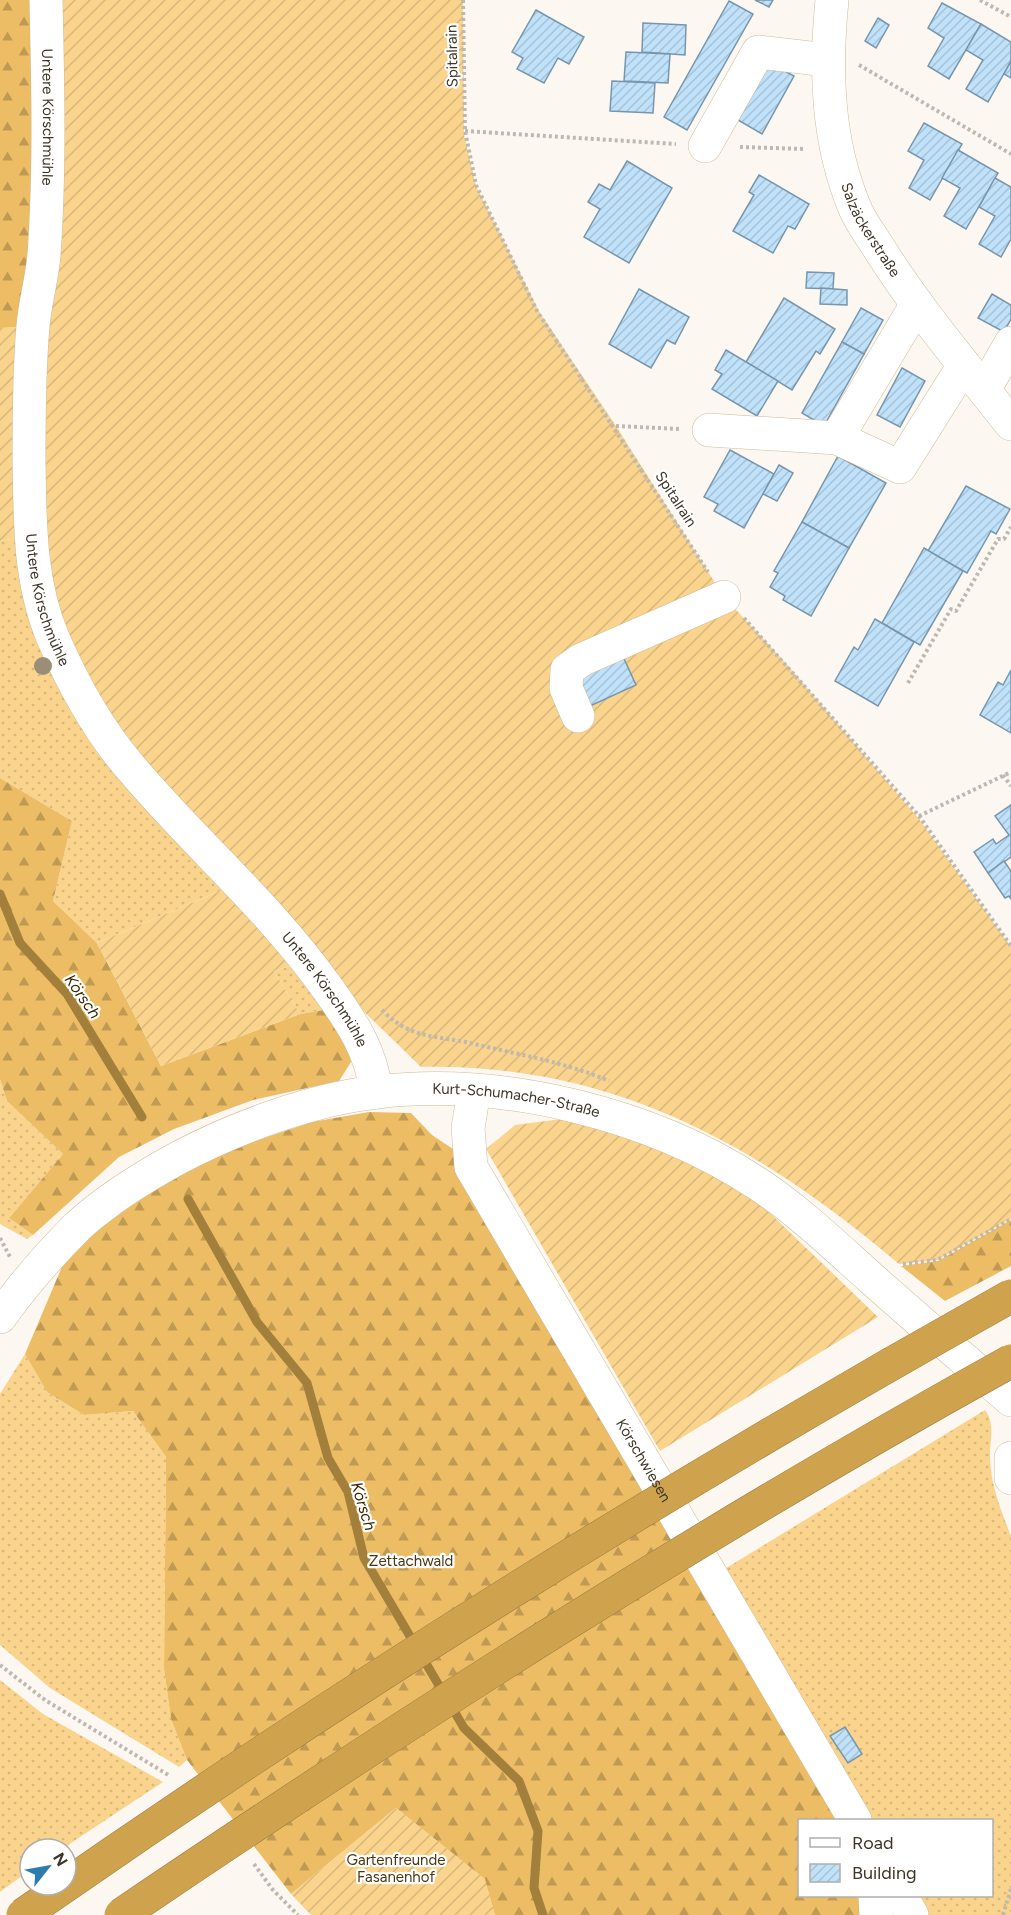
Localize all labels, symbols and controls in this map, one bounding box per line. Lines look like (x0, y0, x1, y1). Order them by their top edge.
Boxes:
street label: Spitalrain (442, 24, 462, 88)
street label: Untere Körschmühle (38, 48, 57, 186)
street label: Salzäckerstraße (837, 180, 904, 280)
street label: Spitalrain (651, 468, 701, 530)
street label: Untere Körschmühle (22, 533, 73, 669)
street label: Untere Körschmühle (278, 928, 371, 1050)
water label: Körsch (61, 971, 105, 1022)
street label: Kurt-Schumacher-Straße (432, 1080, 602, 1121)
street label: Körschwiesen (612, 1416, 675, 1505)
water label: Körsch (347, 1480, 380, 1533)
park label: Zettachwald (369, 1552, 453, 1570)
legend (798, 1819, 993, 1897)
text: Road (852, 1832, 893, 1854)
north arrow (18, 1837, 78, 1897)
text: N (49, 1849, 72, 1870)
park label: Gartenfreunde Fasanenhof (347, 1851, 445, 1886)
text: Building (852, 1862, 917, 1884)

